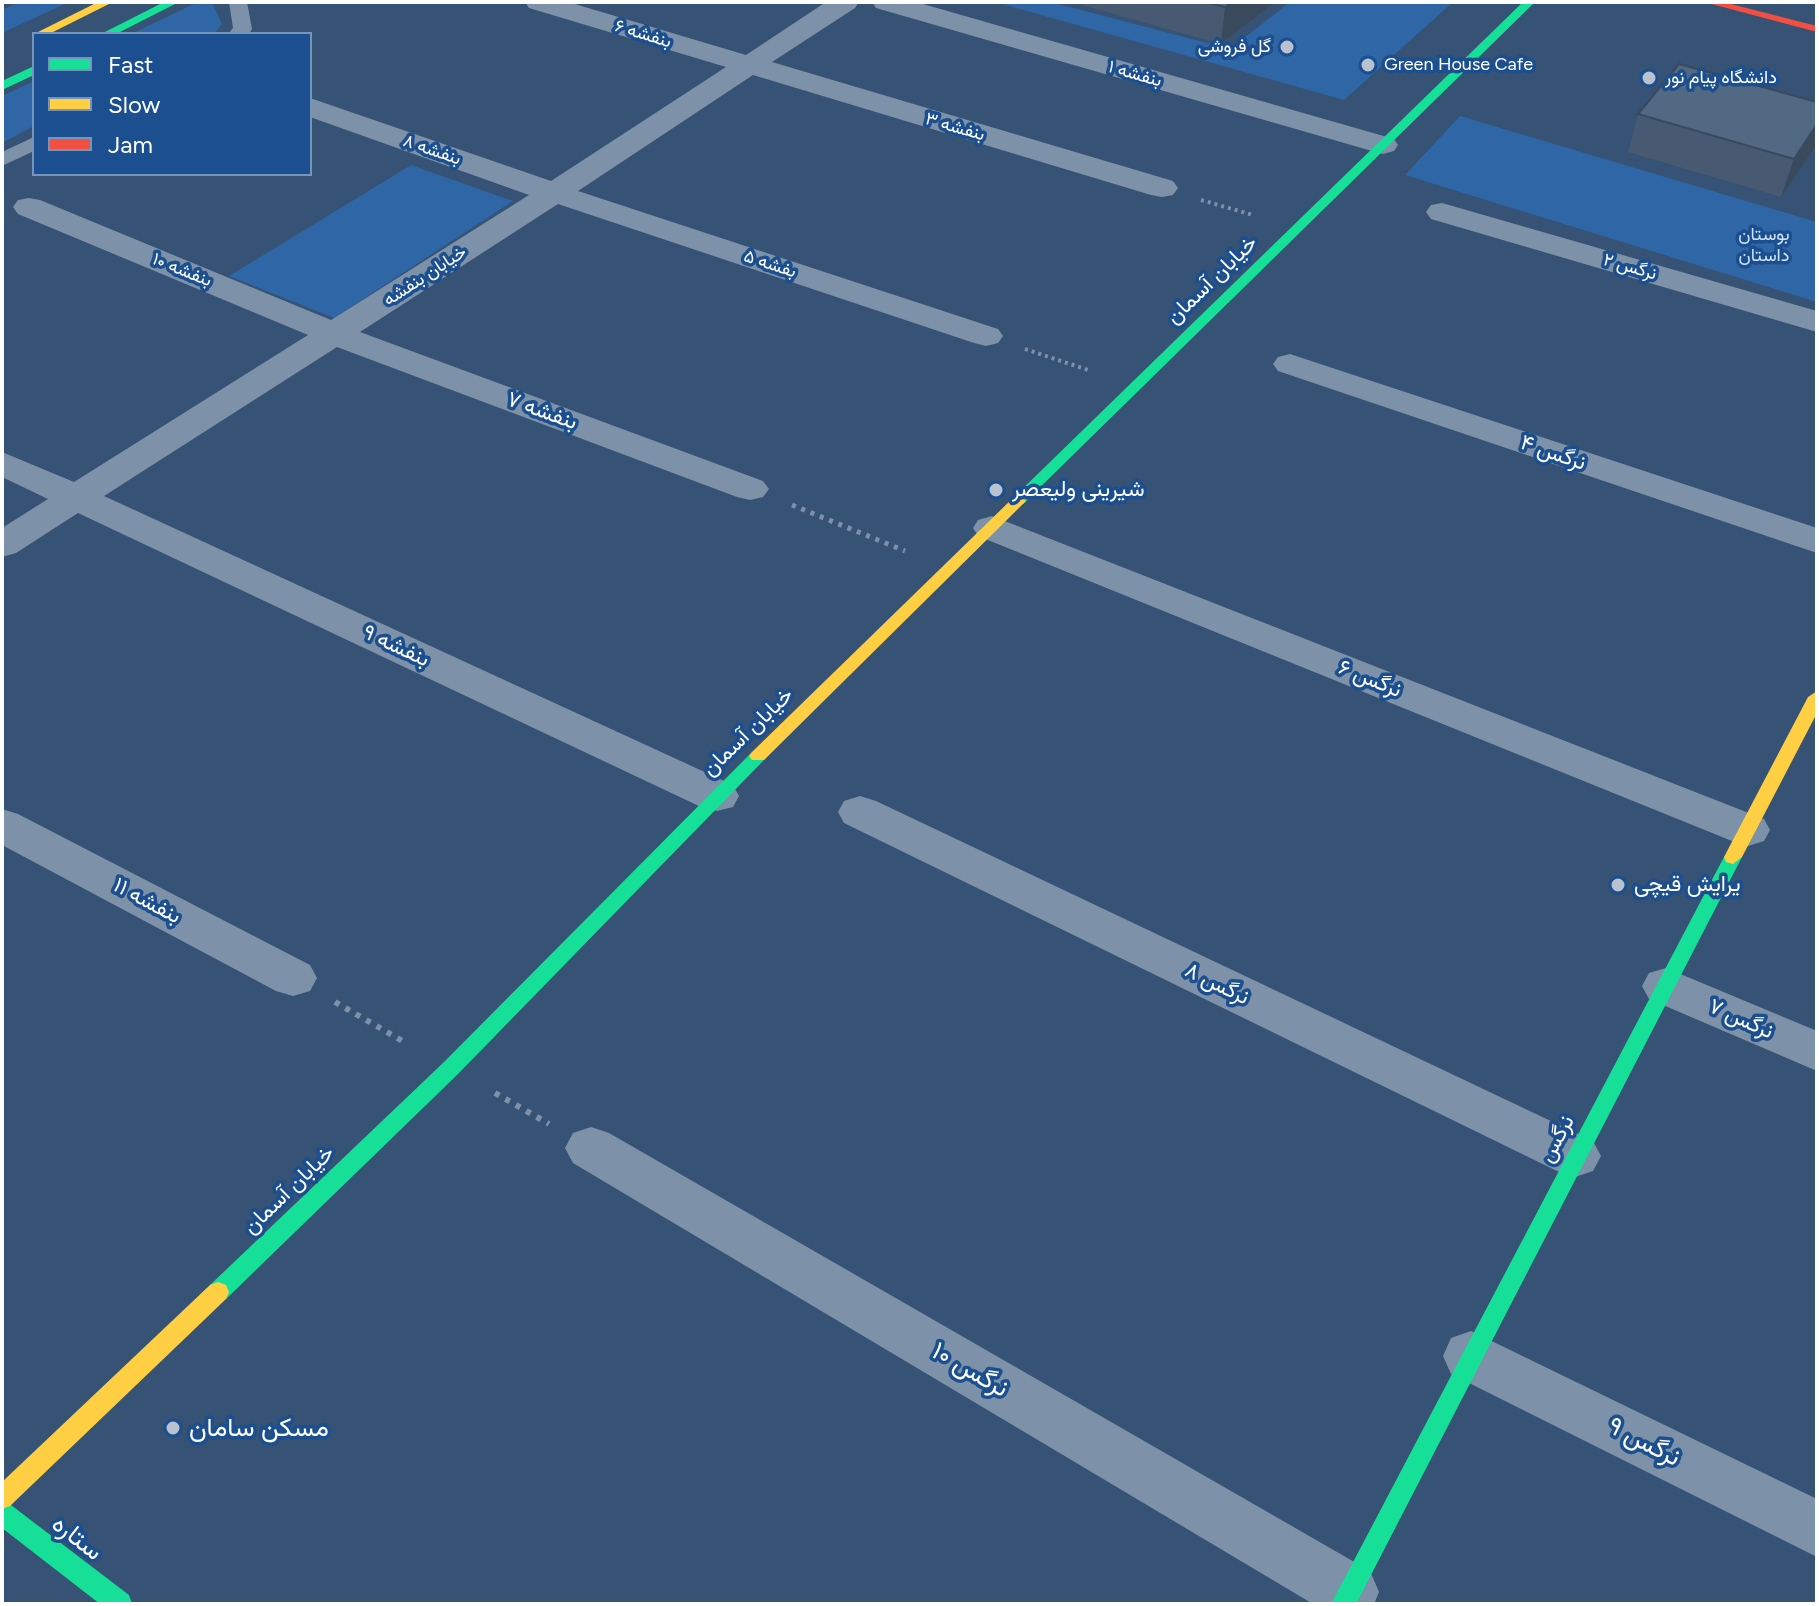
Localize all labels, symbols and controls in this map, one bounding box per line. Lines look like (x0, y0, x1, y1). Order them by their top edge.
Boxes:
street label: بنفشه ۶ (612, 15, 674, 53)
legend (32, 32, 312, 176)
place label: گل فروشی (1198, 36, 1271, 58)
marker: گل فروشی (1278, 38, 1296, 56)
text: Fast (108, 50, 153, 79)
place label: Green House Cafe (1384, 54, 1533, 76)
street label: بنفشه ۱ (1106, 56, 1164, 92)
marker: Green House Cafe (1359, 56, 1377, 74)
place label: دانشگاه پیام نور (1665, 67, 1777, 89)
marker: دانشگاه پیام نور (1640, 69, 1658, 87)
text: Slow (108, 90, 160, 119)
street label: بنفشه ۳ (923, 108, 987, 146)
text: Jam (108, 130, 153, 159)
street label: بنفشه ۸ (400, 130, 464, 170)
park label: بوستان داستان (1738, 224, 1790, 266)
street label: خیابان آسمان (1161, 230, 1263, 330)
street label: خیابان بنفشه (379, 241, 471, 311)
street label: بفشه ۵ (741, 245, 799, 283)
street label: بنفشه ۱۰ (149, 248, 215, 292)
street label: نرگس ۲ (1601, 249, 1659, 285)
street label: بنفشه ۷ (503, 386, 581, 436)
street label: نرگس ۴ (1517, 429, 1589, 477)
place label: شیرینی ولیعصر (1012, 477, 1145, 503)
marker: شیرینی ولیعصر (987, 481, 1005, 499)
street label: بنفشه ۹ (358, 619, 434, 673)
street label: نرگس ۶ (1335, 654, 1405, 704)
street label: خیابان آسمان (697, 682, 799, 782)
street label: بنفشه ۱۱ (109, 872, 185, 930)
place label: یرایش قیچی (1634, 872, 1741, 898)
marker: یرایش قیچی (1609, 876, 1627, 894)
street label: نرگس ۸ (1181, 957, 1253, 1011)
street label: نرگس ۷ (1705, 993, 1777, 1045)
street label: نرگس (1534, 1111, 1580, 1167)
street label: خیابان آسمان (238, 1140, 340, 1240)
street label: نرگس ۱۰ (926, 1336, 1014, 1404)
street label: نرگس ۹ (1602, 1410, 1686, 1474)
place label: مسکن سامان (189, 1412, 329, 1444)
marker: مسکن سامان (164, 1419, 182, 1437)
street label: ستاره (45, 1508, 109, 1568)

